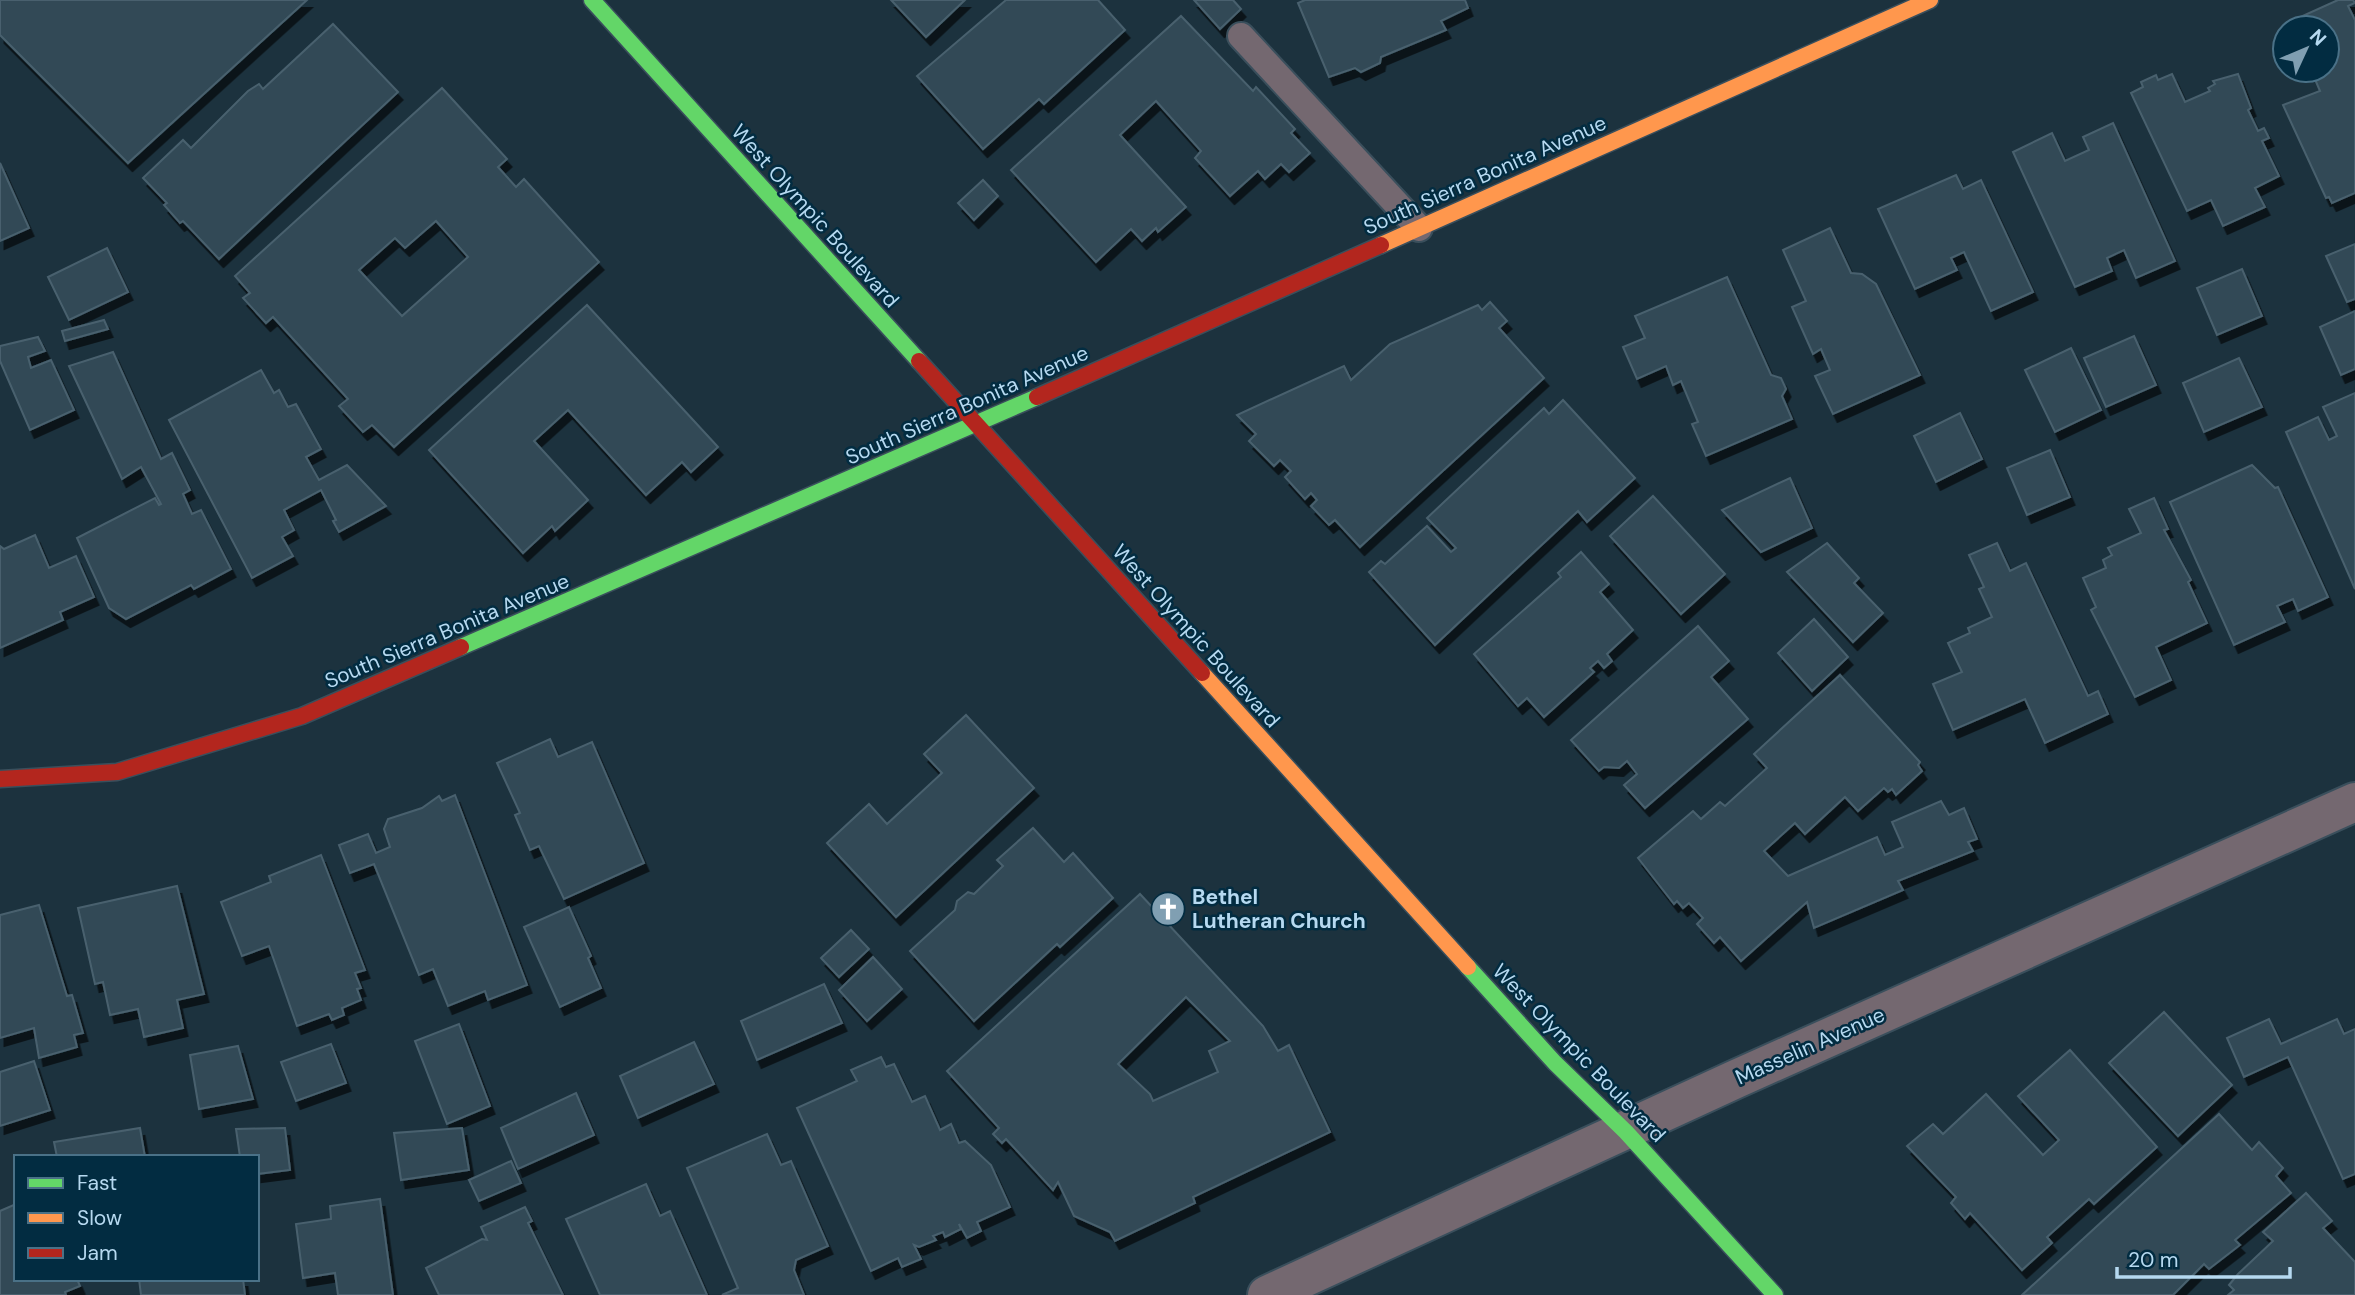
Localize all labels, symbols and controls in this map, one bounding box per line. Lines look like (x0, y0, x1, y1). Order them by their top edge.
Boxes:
north arrow (2271, 14, 2341, 84)
text: N (2304, 24, 2332, 51)
street label: South Sierra Bonita Avenue (1359, 109, 1611, 241)
street label: West Olympic Boulevard (725, 118, 905, 314)
street label: South Sierra Bonita Avenue (841, 339, 1093, 471)
street label: West Olympic Boulevard (1106, 538, 1286, 734)
street label: South Sierra Bonita Avenue (320, 567, 574, 695)
place label: Bethel Lutheran Church (1192, 883, 1366, 935)
church icon: Bethel Lutheran Church (1149, 890, 1187, 928)
street label: West Olympic Boulevard (1486, 958, 1672, 1148)
street label: Masselin Avenue (1731, 1000, 1889, 1091)
legend (14, 1155, 259, 1281)
text: Fast (77, 1169, 117, 1197)
text: Slow (77, 1204, 122, 1232)
scale bar (2117, 1236, 2290, 1280)
text: Jam (77, 1239, 118, 1267)
text: 20 m (2128, 1246, 2179, 1274)

